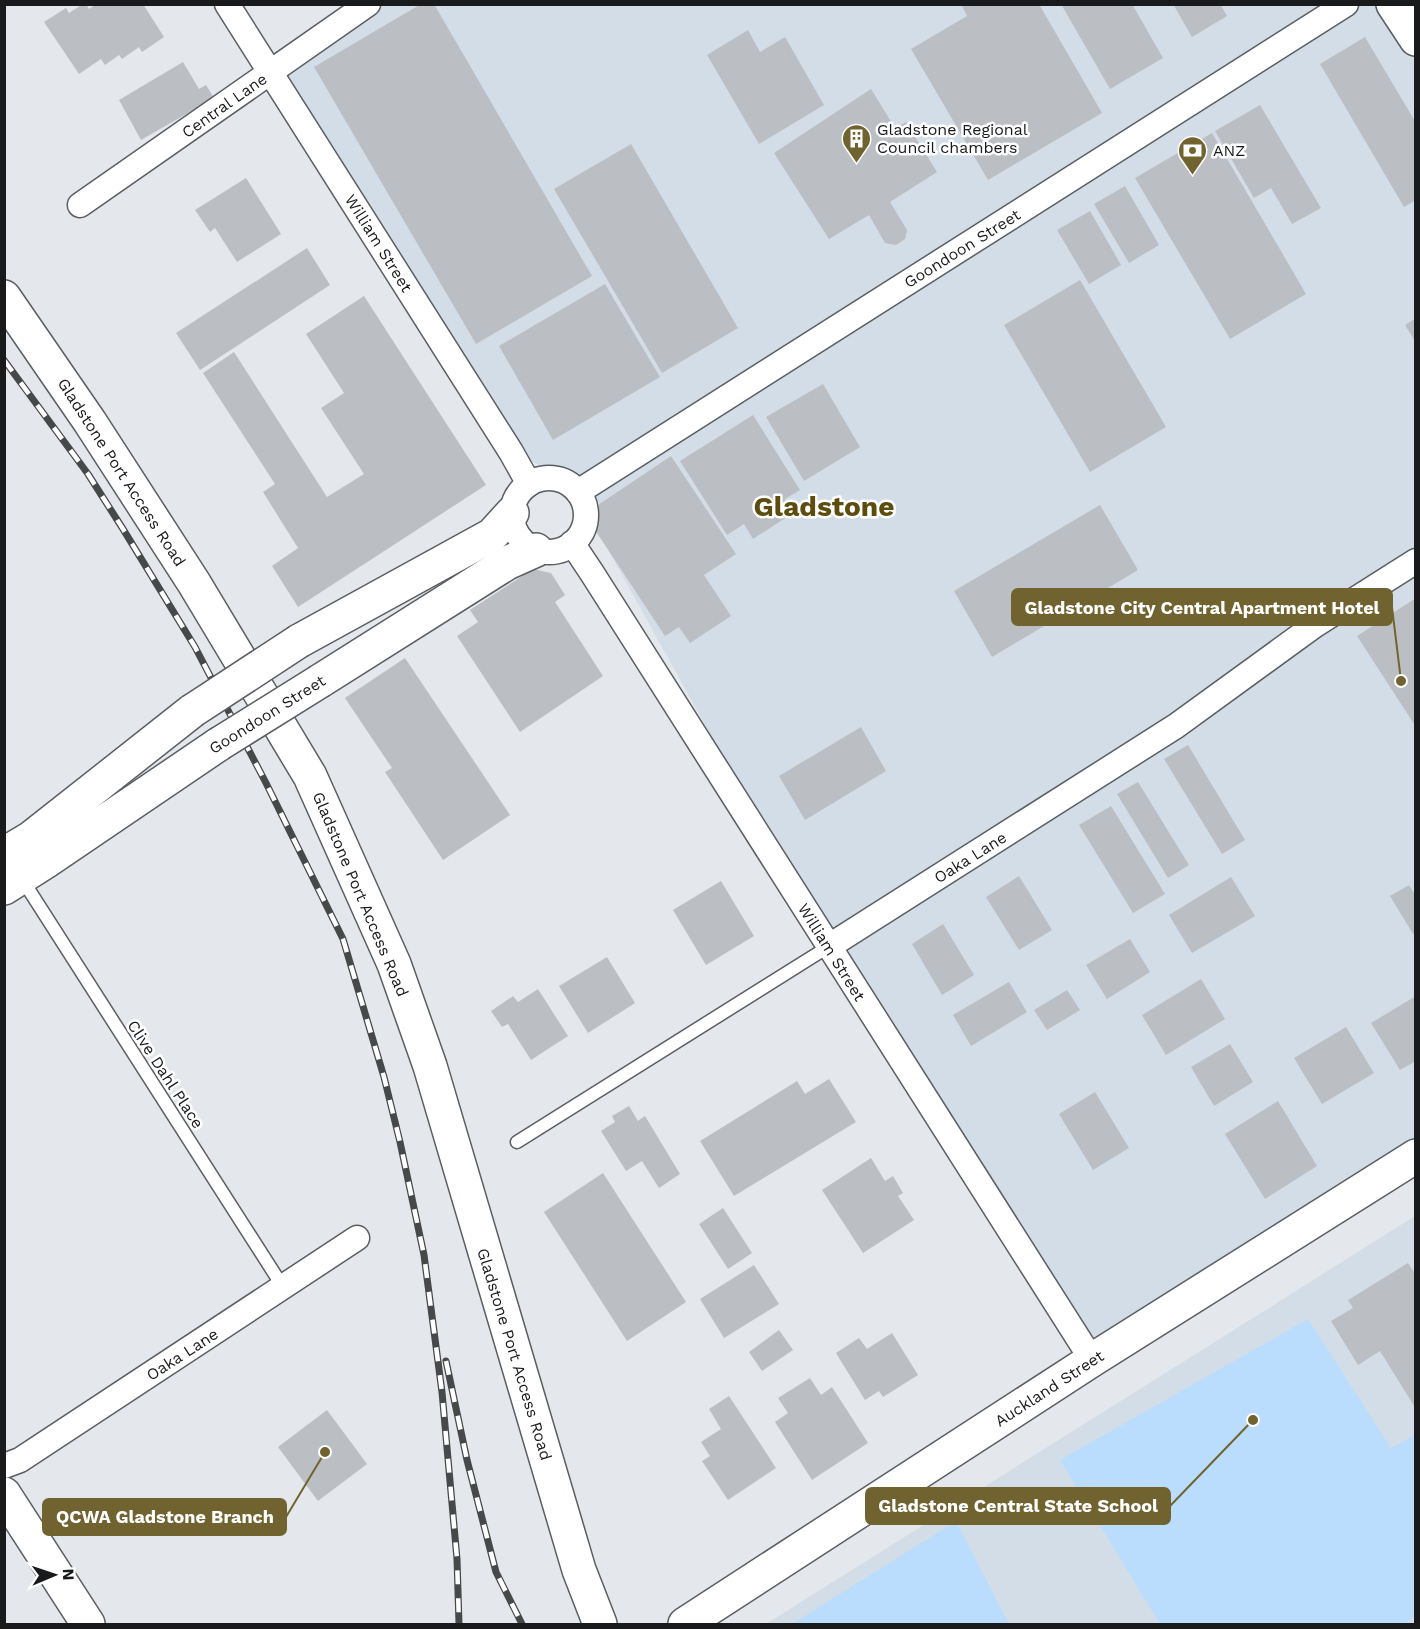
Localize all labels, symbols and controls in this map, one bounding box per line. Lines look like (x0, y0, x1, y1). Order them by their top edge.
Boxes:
street label: Central Lane (178, 69, 271, 142)
place label: Gladstone Regional Council chambers (877, 120, 1028, 157)
building icon: Gladstone Regional Council chambers (840, 122, 872, 164)
bank icon: ANZ (1176, 134, 1208, 176)
place label: ANZ (1213, 141, 1245, 160)
street label: William Street (341, 191, 416, 296)
street label: Goondoon Street (901, 205, 1024, 292)
street label: Gladstone Port Access Road (54, 375, 190, 570)
district label: Gladstone (754, 490, 894, 523)
callout: Gladstone City Central Apartment Hotel (1012, 589, 1392, 625)
text: Gladstone City Central Apartment Hotel (1025, 597, 1380, 618)
street label: Goondoon Street (206, 671, 329, 758)
street label: Gladstone Port Access Road (309, 789, 412, 999)
street label: Oaka Lane (931, 828, 1010, 887)
street label: William Street (794, 900, 869, 1005)
street label: Clive Dahl Place (123, 1017, 208, 1132)
street label: Gladstone Port Access Road (473, 1246, 556, 1462)
street label: Oaka Lane (143, 1324, 222, 1385)
street label: Auckland Street (991, 1346, 1107, 1431)
callout: Gladstone Central State School (866, 1488, 1170, 1524)
text: Gladstone Central State School (878, 1495, 1158, 1516)
callout: QCWA Gladstone Branch (43, 1499, 286, 1535)
text: QCWA Gladstone Branch (56, 1506, 274, 1527)
north arrow (24, 1545, 84, 1605)
text: N (59, 1568, 78, 1581)

